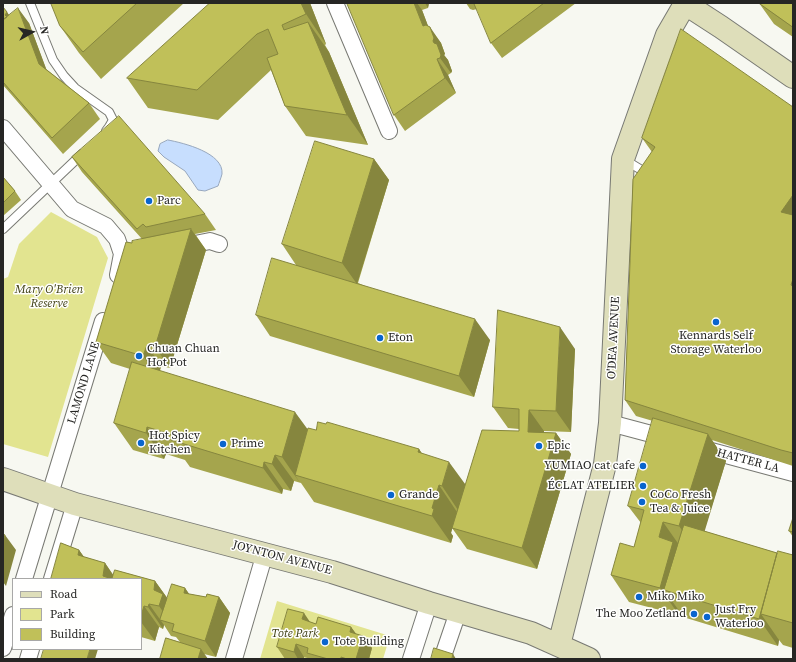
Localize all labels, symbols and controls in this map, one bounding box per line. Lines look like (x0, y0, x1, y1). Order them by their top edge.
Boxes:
north arrow (12, 12, 52, 52)
text: N (36, 25, 52, 35)
place label: Parc (157, 194, 181, 208)
marker: Parc (144, 196, 154, 206)
park label: Mary O'Brien Reserve (15, 283, 83, 311)
street label: O'DEA AVENUE (605, 296, 623, 380)
marker: Kennards Self Storage Waterloo (711, 317, 721, 327)
place label: Kennards Self Storage Waterloo (671, 329, 761, 357)
place label: Eton (388, 331, 413, 345)
marker: Eton (375, 333, 385, 343)
street label: LAMOND LANE (65, 340, 103, 426)
place label: Chuan Chuan Hot Pot (147, 342, 220, 370)
marker: Chuan Chuan Hot Pot (134, 351, 144, 361)
place label: Hot Spicy Kitchen (149, 429, 200, 457)
place label: Prime (231, 437, 264, 451)
marker: Hot Spicy Kitchen (136, 438, 146, 448)
marker: Prime (218, 439, 228, 449)
place label: Epic (547, 439, 570, 453)
marker: Epic (534, 441, 544, 451)
street label: HATTER LA (715, 446, 781, 476)
place label: YUMIAO cat cafe (544, 459, 635, 473)
marker: YUMIAO cat cafe (638, 461, 648, 471)
place label: ÉCLAT ATELIER (548, 479, 635, 493)
marker: ÉCLAT ATELIER (638, 481, 648, 491)
place label: Grande (399, 488, 438, 502)
place label: CoCo Fresh Tea & Juice (650, 488, 711, 516)
marker: Grande (386, 490, 396, 500)
marker: CoCo Fresh Tea & Juice (637, 497, 647, 507)
street label: JOYNTON AVENUE (231, 538, 333, 578)
legend (12, 578, 142, 650)
text: Road (50, 586, 77, 602)
place label: Miko Miko (647, 590, 704, 604)
marker: Miko Miko (634, 592, 644, 602)
place label: Just Fry Waterloo (715, 603, 764, 631)
text: Park (50, 606, 75, 622)
place label: The Moo Zetland (596, 607, 686, 621)
marker: The Moo Zetland (689, 609, 699, 619)
marker: Just Fry Waterloo (702, 612, 712, 622)
text: Building (50, 626, 95, 642)
park label: Tote Park (272, 627, 318, 641)
place label: Tote Building (333, 635, 404, 649)
marker: Tote Building (320, 637, 330, 647)

